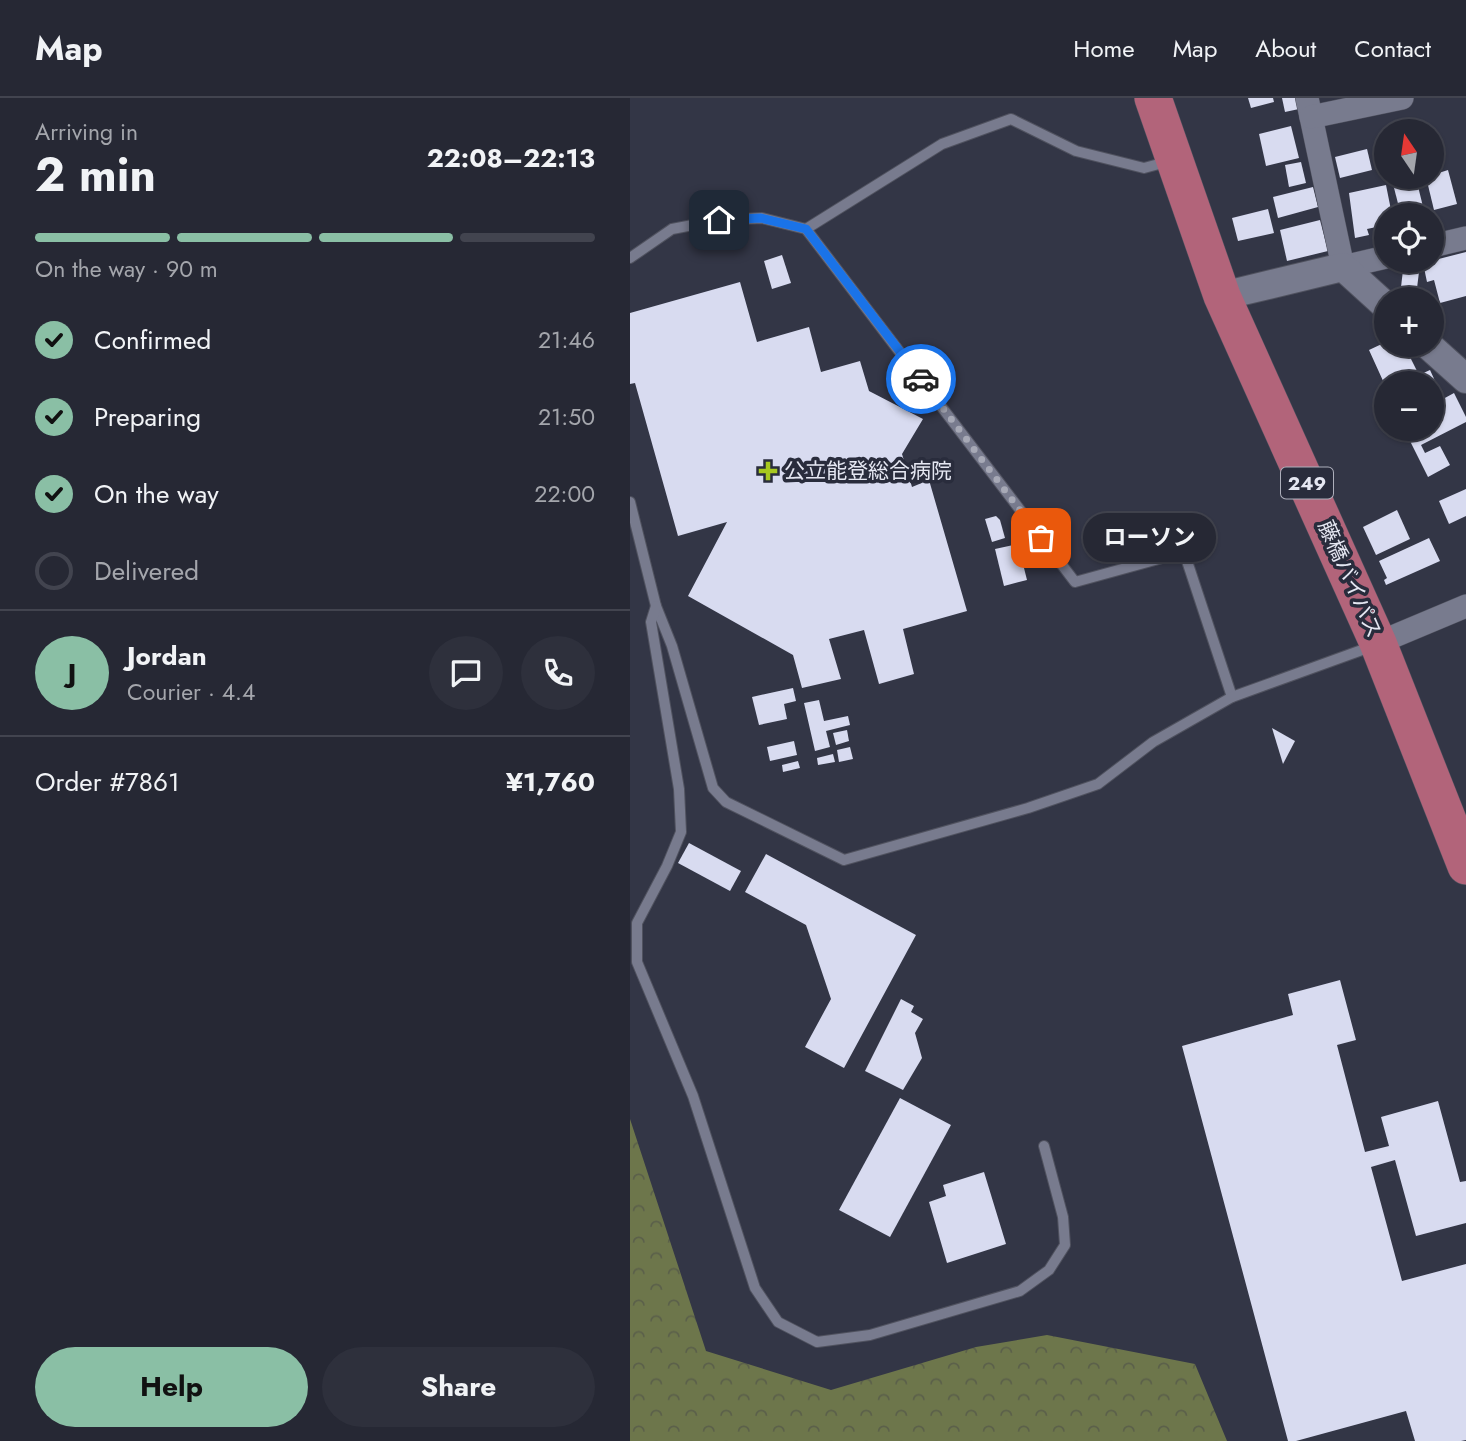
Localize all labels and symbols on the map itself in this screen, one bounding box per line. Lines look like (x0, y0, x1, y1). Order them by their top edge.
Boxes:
north arrow (1374, 119, 1444, 189)
pin (689, 190, 749, 250)
courier (886, 344, 956, 414)
place label: 公立能登総合病院 (784, 456, 952, 486)
marker: 公立能登総合病院 (758, 461, 778, 481)
road number: 249 (1281, 468, 1333, 498)
pin (1011, 508, 1071, 568)
callout: ローソン (1083, 514, 1216, 562)
street label: 藤橋バイパス (1311, 516, 1389, 642)

